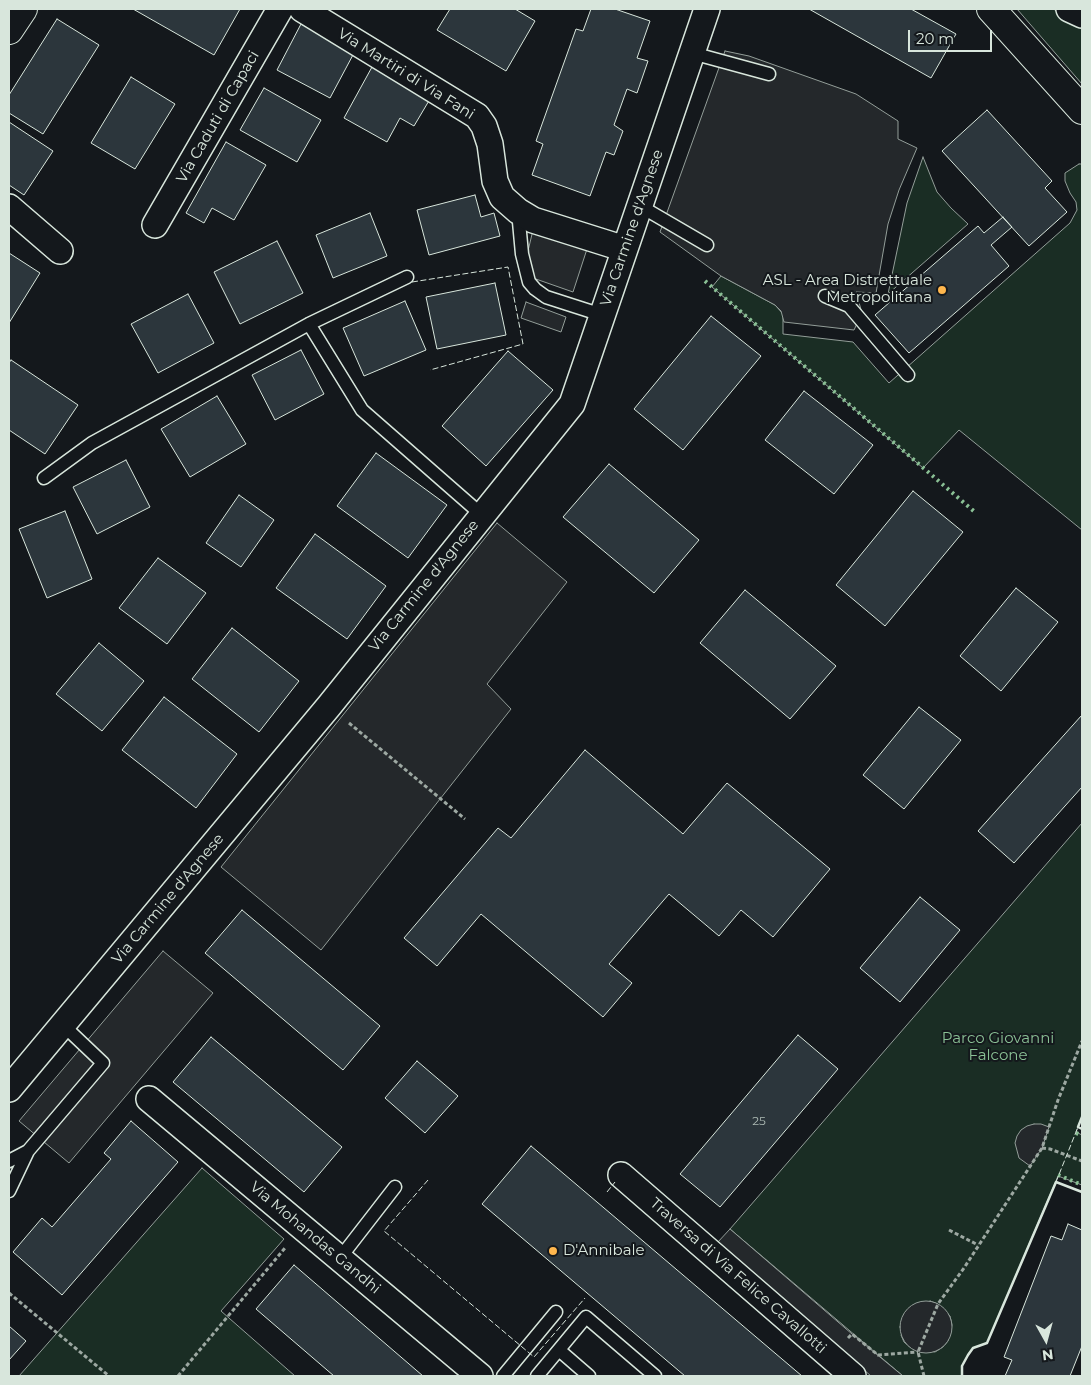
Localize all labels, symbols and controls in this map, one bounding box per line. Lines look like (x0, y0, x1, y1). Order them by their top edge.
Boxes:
scale bar (911, 20, 995, 52)
street label: Via Martiri di Via Fani (334, 25, 478, 123)
text: 20 m (916, 29, 954, 48)
street label: Via Caduti di Capaci (173, 48, 263, 186)
street label: Via Carmine d'Agnese (597, 147, 667, 309)
place label: ASL - Area Distrettuale Metropolitana (763, 272, 932, 307)
marker: ASL - Area Distrettuale Metropolitana (936, 284, 948, 296)
street label: Via Carmine d'Agnese (365, 516, 483, 656)
street label: Via Carmine d'Agnese (108, 830, 228, 968)
park label: Parco Giovanni Falcone (942, 1030, 1054, 1065)
house number: 25 (752, 1114, 766, 1128)
street label: Via Mohandas Gandhi (246, 1178, 384, 1298)
street label: Traversa di Via Felice Cavallotti (646, 1194, 830, 1358)
place label: D'Annibale (563, 1242, 645, 1260)
marker: D'Annibale (547, 1245, 559, 1257)
north arrow (1021, 1315, 1071, 1365)
text: N (1041, 1345, 1055, 1365)

